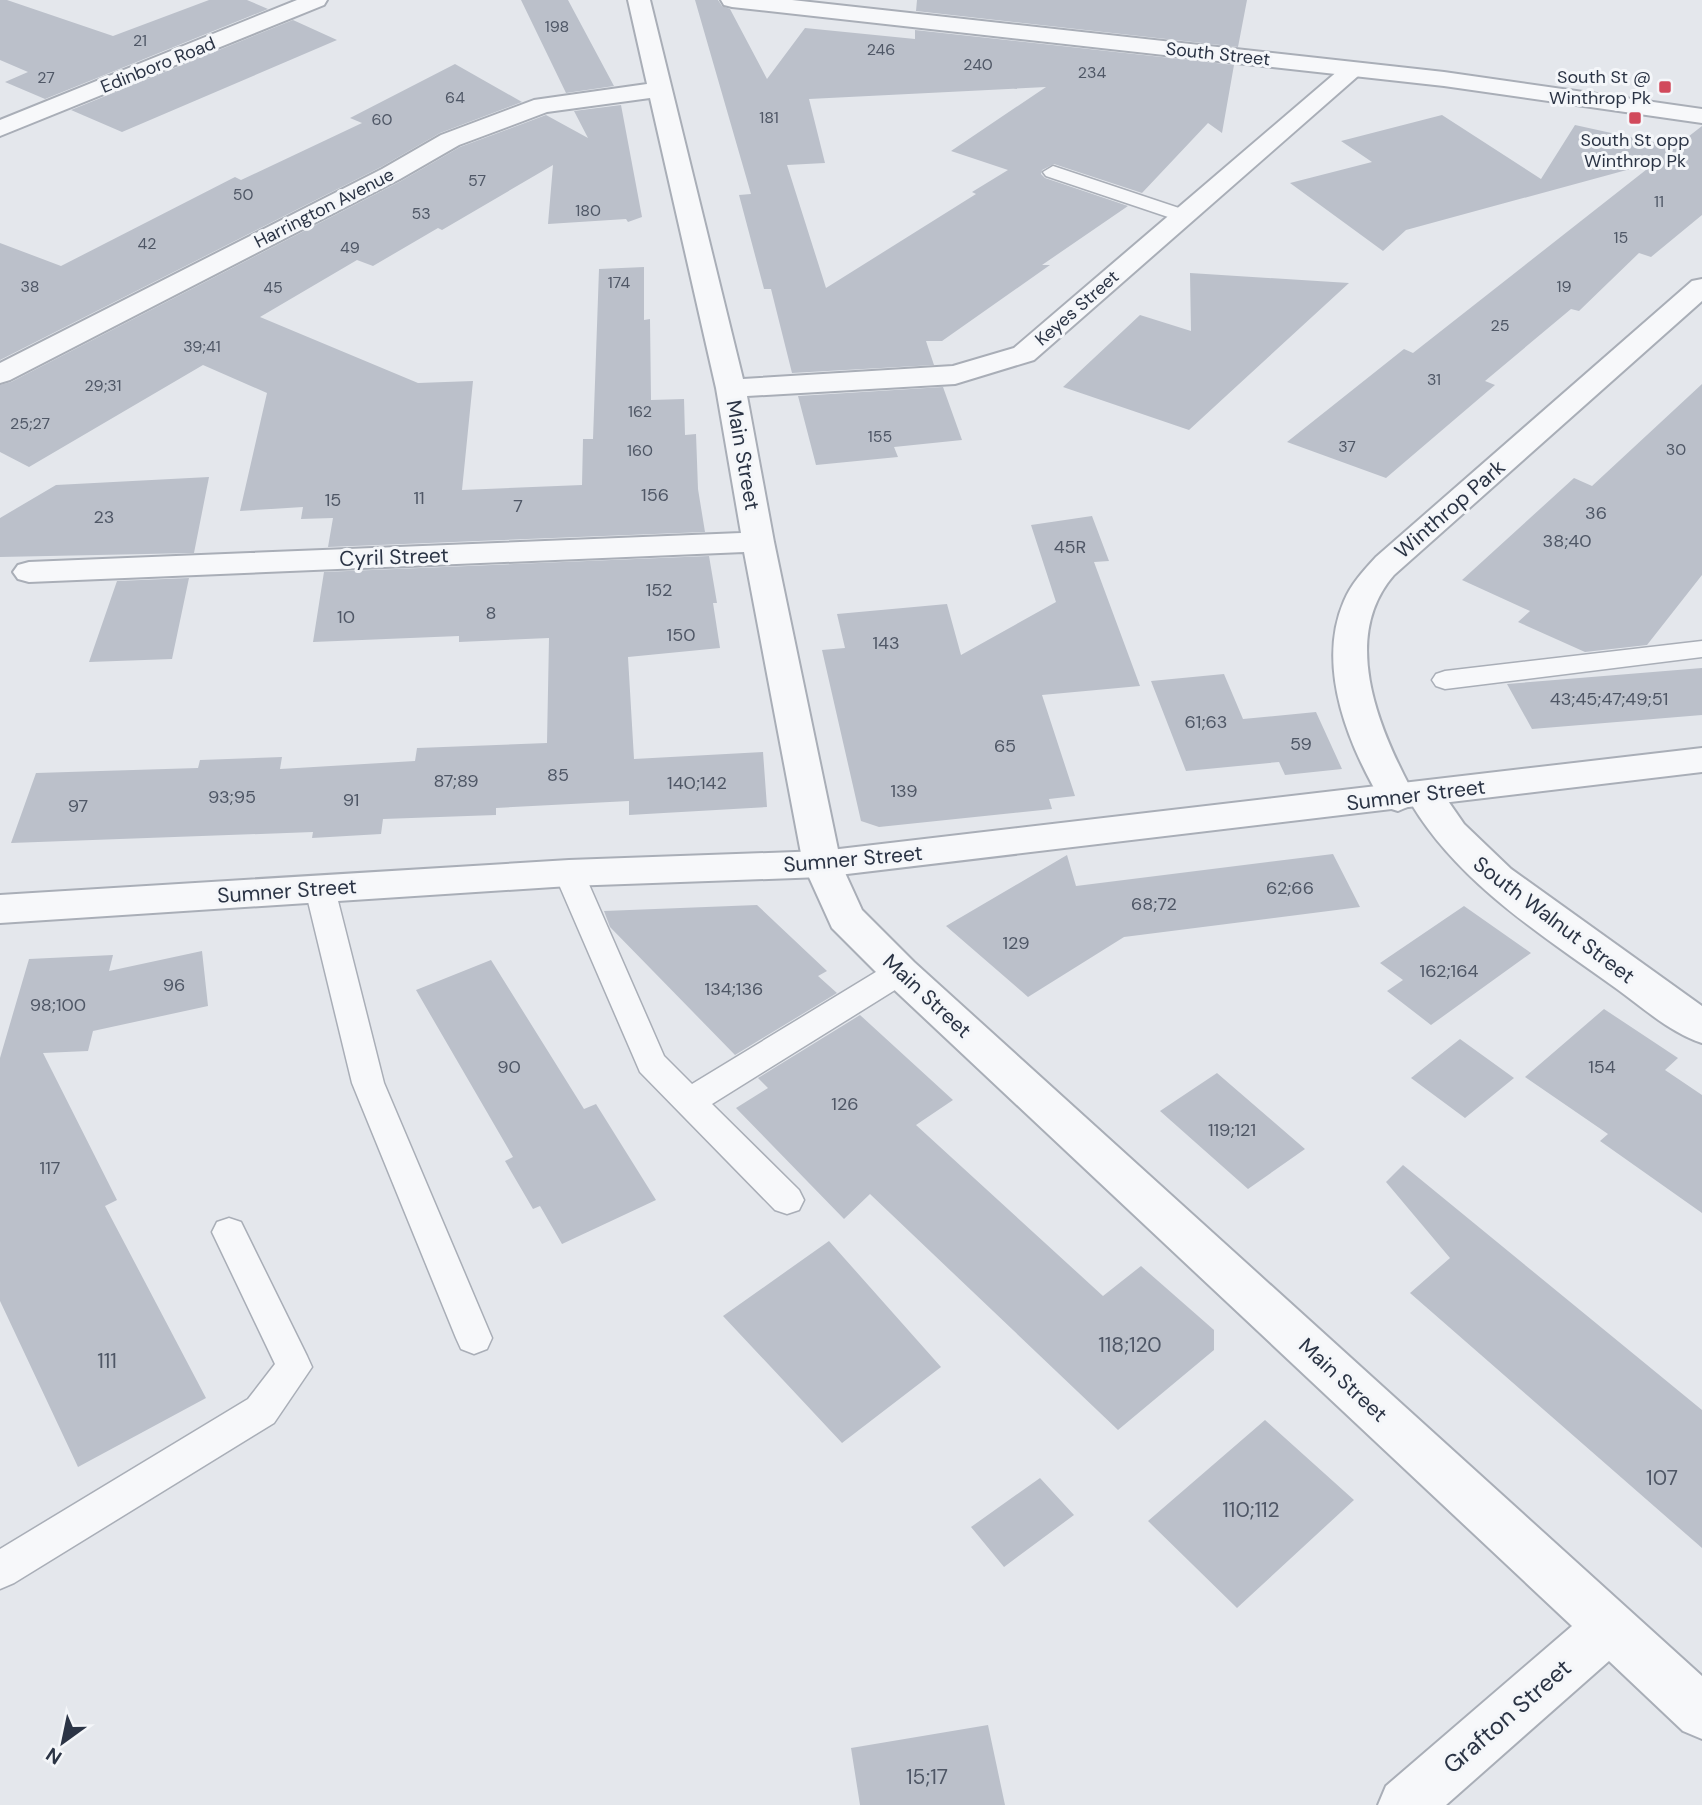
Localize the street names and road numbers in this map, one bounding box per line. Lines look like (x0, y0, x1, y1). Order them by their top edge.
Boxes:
street label: Edinboro Road (97, 31, 219, 99)
street label: South Street (1165, 37, 1271, 71)
street label: Harrington Avenue (250, 162, 398, 254)
street label: Keyes Street (1030, 265, 1124, 351)
street label: Main Street (720, 398, 766, 512)
street label: Winthrop Park (1389, 453, 1511, 565)
street label: Cyril Street (339, 541, 449, 573)
street label: Sumner Street (1345, 773, 1487, 817)
street label: Sumner Street (782, 839, 924, 879)
street label: South Walnut Street (1468, 850, 1640, 990)
street label: Sumner Street (216, 872, 358, 910)
street label: Main Street (877, 948, 977, 1044)
street label: Main Street (1293, 1332, 1393, 1428)
street label: Grafton Street (1437, 1652, 1577, 1780)

